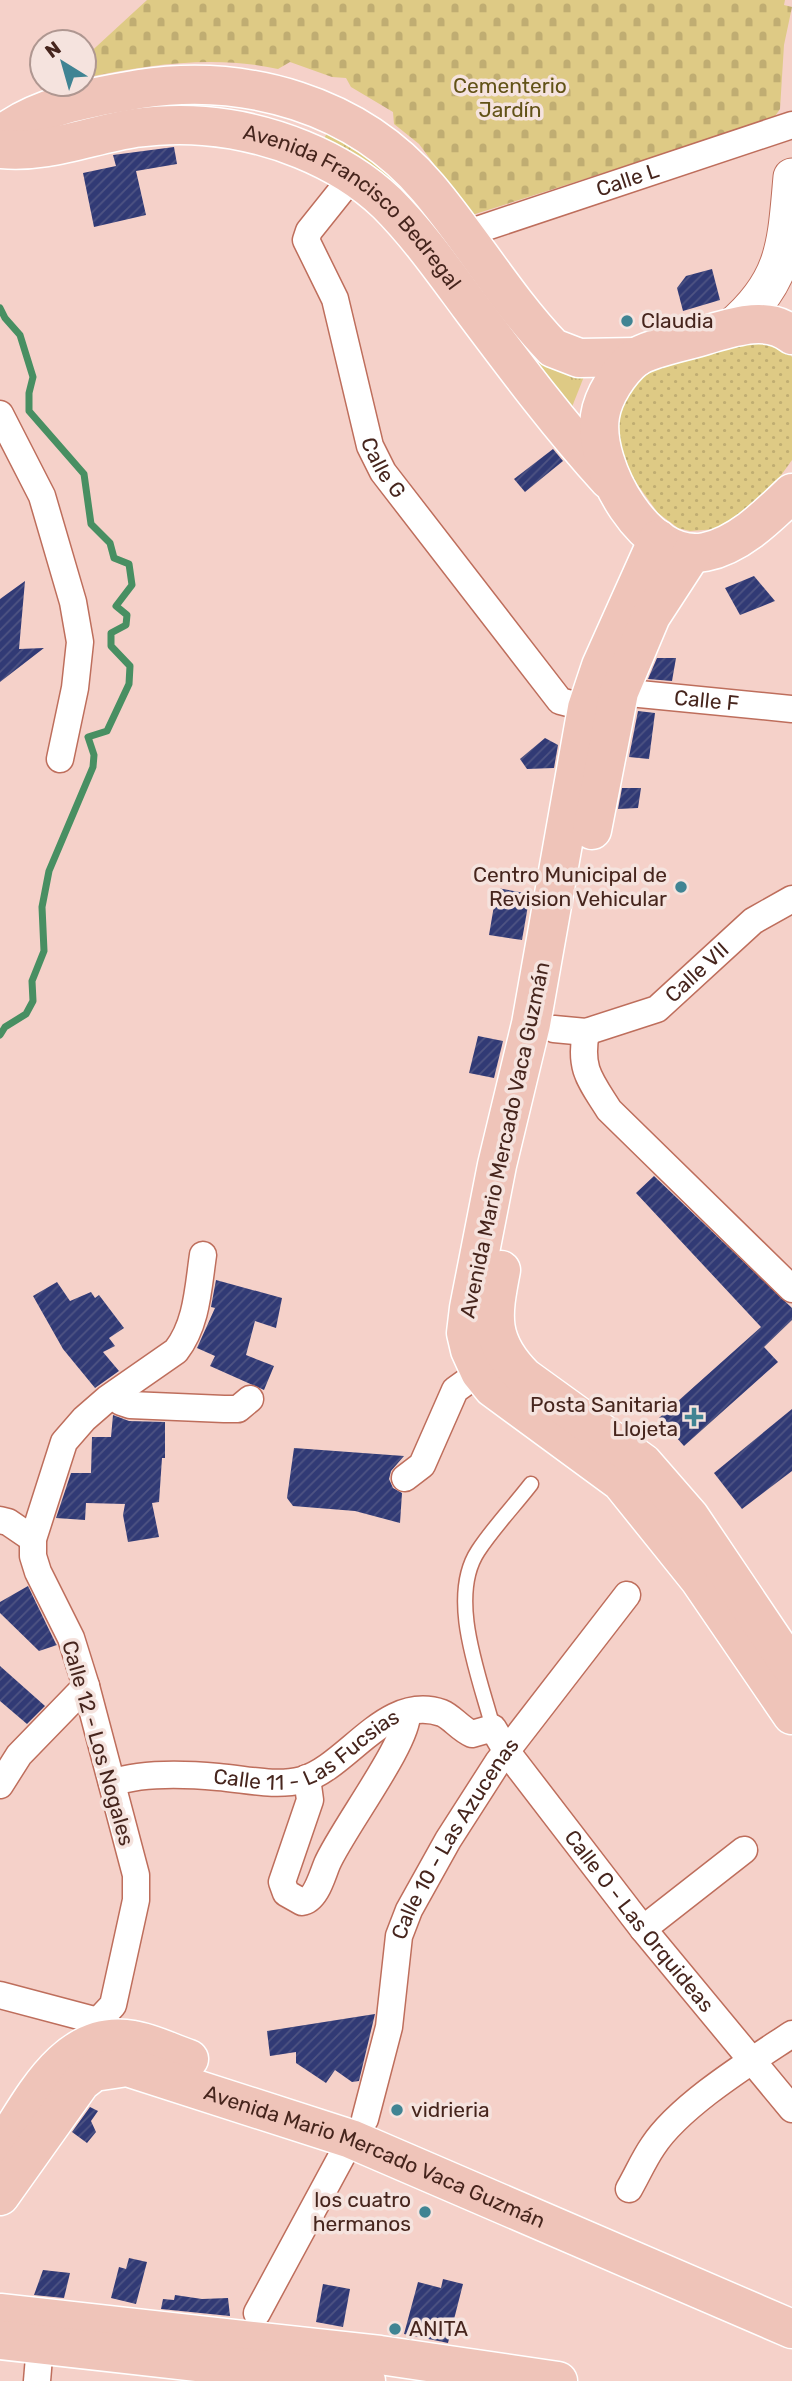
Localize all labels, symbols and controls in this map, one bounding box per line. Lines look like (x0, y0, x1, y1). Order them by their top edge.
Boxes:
north arrow (28, 28, 98, 98)
text: N (41, 37, 65, 63)
park label: Cementerio Jardín (453, 73, 567, 122)
street label: Avenida Francisco Bedregal (241, 119, 467, 294)
street label: Calle L (593, 157, 662, 201)
place label: Claudia (641, 308, 714, 333)
marker: Claudia (619, 313, 635, 329)
street label: Calle G (356, 435, 411, 503)
street label: Calle F (673, 684, 740, 716)
place label: Centro Municipal de Revision Vehicular (473, 862, 667, 911)
marker: Centro Municipal de Revision Vehicular (673, 879, 689, 895)
street label: Calle VII (660, 937, 734, 1007)
street label: Avenida Mario Mercado Vaca Guzmán (454, 959, 555, 1320)
place label: Posta Sanitaria Llojeta (530, 1392, 678, 1441)
marker: Posta Sanitaria Llojeta (684, 1407, 704, 1427)
street label: Calle 12 - Los Nogales (57, 1637, 140, 1848)
street label: Calle 11 - Las Fucsias (213, 1704, 403, 1795)
street label: Calle 10 - Las Azucenas (386, 1733, 524, 1943)
street label: Calle O - Las Orquideas (559, 1825, 719, 2017)
street label: Avenida Mario Mercado Vaca Guzmán (201, 2080, 549, 2233)
place label: vidrieria (411, 2097, 490, 2122)
marker: vidrieria (389, 2102, 405, 2118)
place label: los cuatro hermanos (313, 2187, 411, 2236)
marker: los cuatro hermanos (417, 2204, 433, 2220)
place label: ANITA (409, 2316, 468, 2341)
marker: ANITA (387, 2321, 403, 2337)

